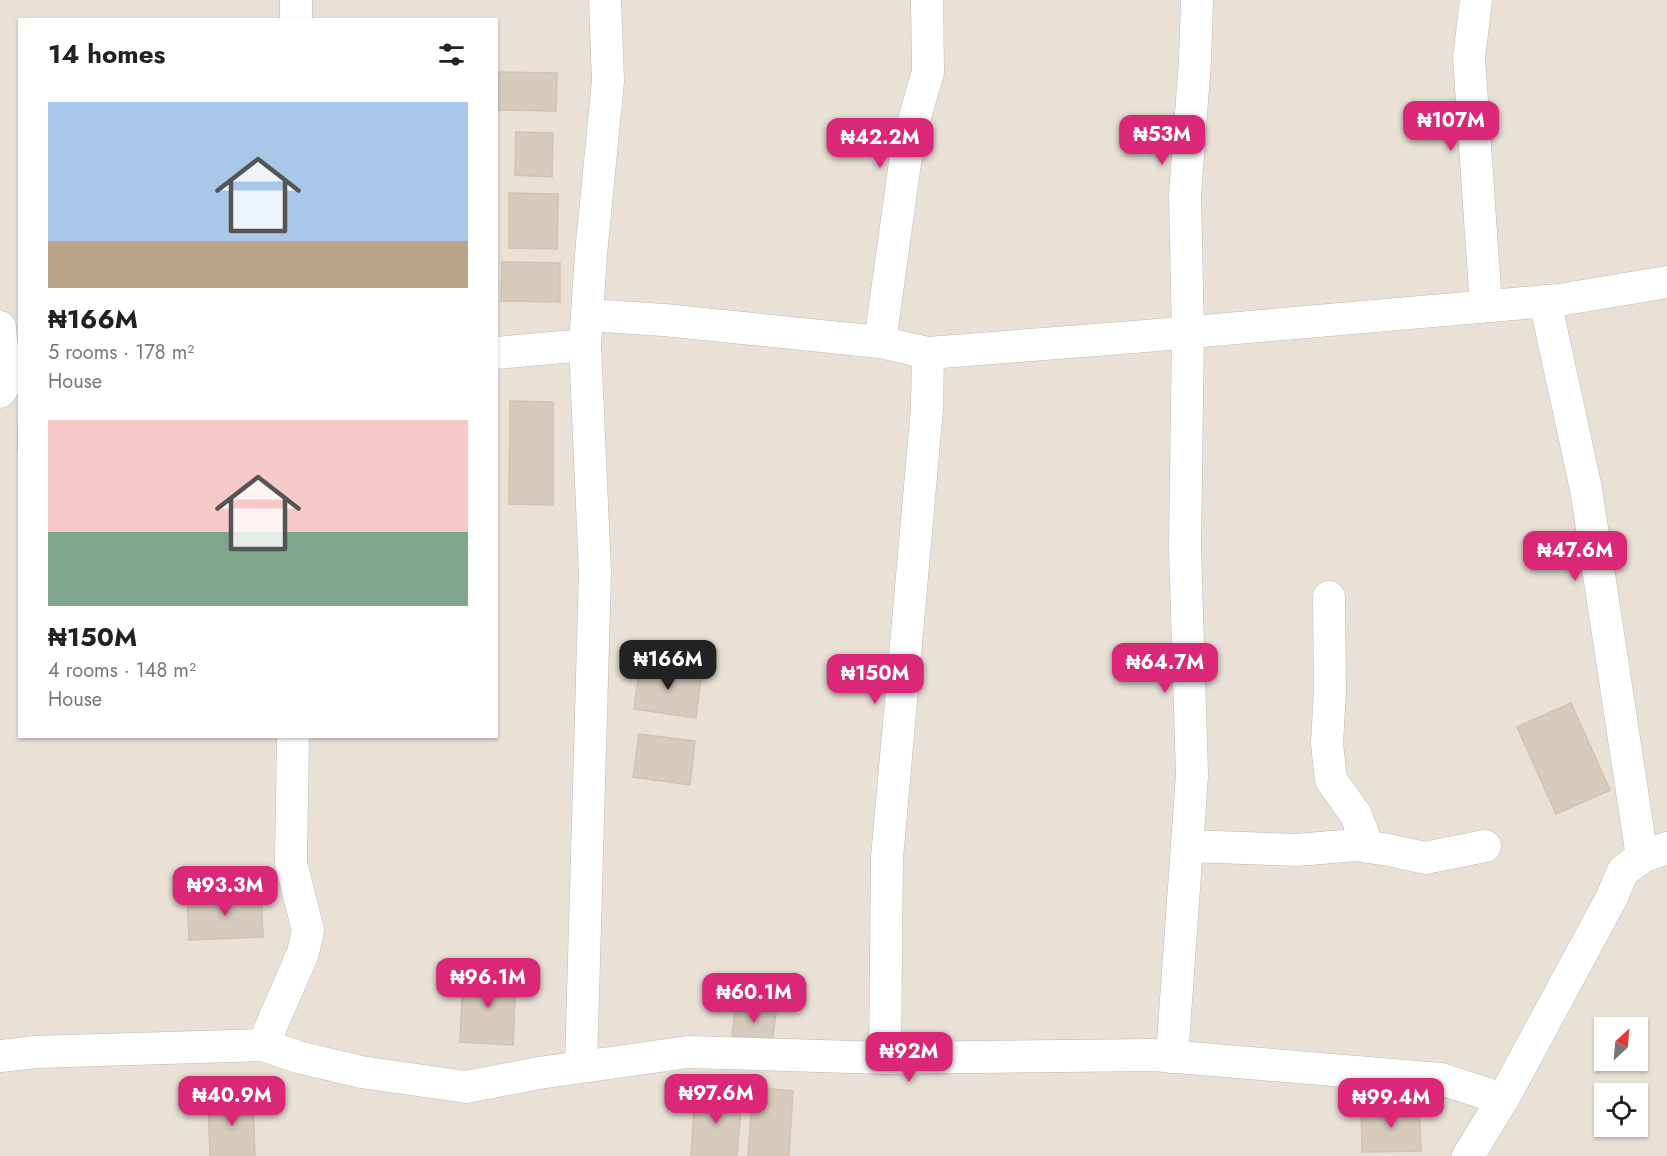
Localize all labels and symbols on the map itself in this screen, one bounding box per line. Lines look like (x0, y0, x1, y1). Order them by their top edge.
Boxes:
pin: ₦107M (1409, 101, 1493, 152)
pin: ₦53M (1126, 115, 1198, 166)
pin: ₦42.2M (831, 118, 929, 169)
pin: ₦47.6M (1526, 531, 1624, 582)
pin: ₦166M (626, 640, 710, 691)
pin: ₦64.7M (1116, 643, 1214, 694)
pin: ₦150M (833, 654, 917, 705)
pin: ₦93.3M (176, 866, 274, 917)
pin: ₦96.1M (439, 958, 537, 1009)
pin: ₦60.1M (705, 973, 803, 1024)
north arrow (1594, 1017, 1648, 1071)
pin: ₦92M (873, 1032, 945, 1083)
pin: ₦97.6M (667, 1074, 765, 1125)
pin: ₦40.9M (183, 1076, 281, 1127)
pin: ₦99.4M (1342, 1078, 1440, 1129)

